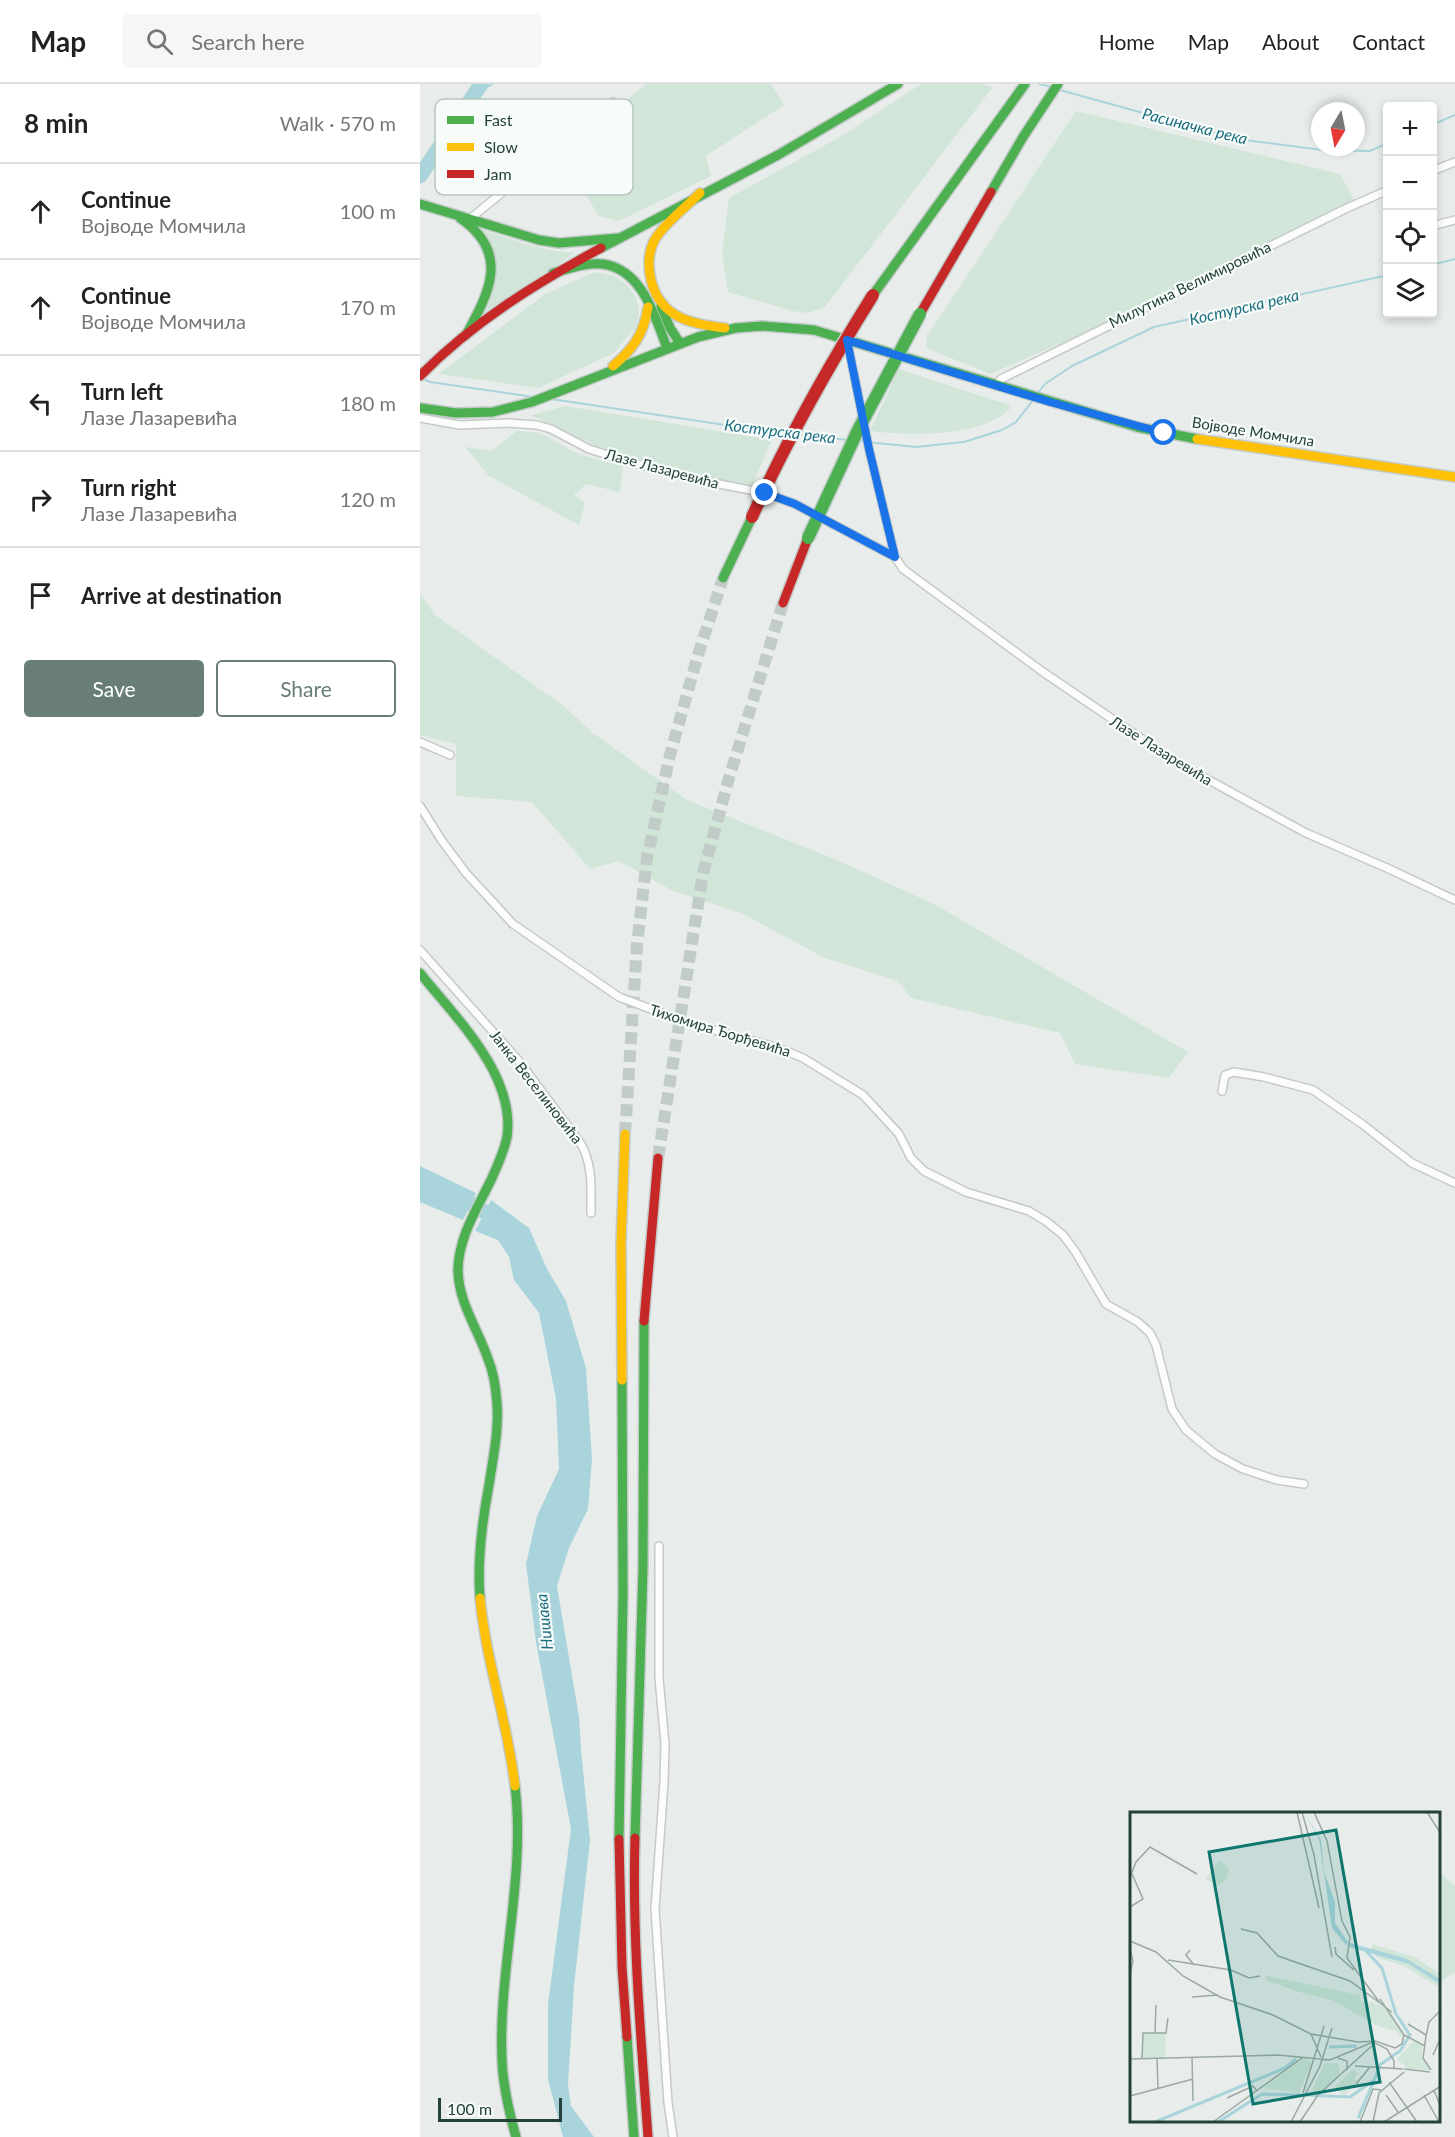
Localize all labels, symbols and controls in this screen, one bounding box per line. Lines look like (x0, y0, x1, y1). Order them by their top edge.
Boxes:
search box (122, 14, 542, 68)
text: Map (30, 24, 86, 58)
icon: search (143, 25, 176, 58)
text: Search here (191, 28, 305, 55)
text: Home (1099, 29, 1155, 54)
text: Map (1188, 29, 1229, 54)
text: About (1262, 29, 1319, 54)
text: Contact (1352, 29, 1425, 54)
legend (435, 99, 633, 195)
north arrow (1311, 102, 1365, 156)
map controls (1383, 102, 1437, 318)
button: + (1383, 102, 1437, 156)
water label: Расиначка река (1141, 103, 1250, 148)
text: 8 min (24, 107, 88, 139)
text: Fast (484, 110, 513, 129)
text: Walk · 570 m (280, 111, 396, 135)
text: Slow (484, 137, 518, 156)
button: − (1383, 156, 1437, 210)
text: Jam (484, 164, 512, 183)
text: Continue (81, 186, 171, 213)
icon: ahead (24, 195, 57, 228)
text: 100 m (340, 199, 396, 223)
button: locate (1383, 210, 1437, 264)
text: Војводе Момчила (81, 213, 246, 237)
street label: Милутина Велимировића (1106, 237, 1273, 331)
button: layers (1383, 264, 1437, 318)
text: Continue (81, 282, 171, 309)
water label: Костурска река (1187, 285, 1301, 328)
icon: ahead (24, 291, 57, 324)
text: 170 m (340, 295, 396, 319)
text: Војводе Момчила (81, 309, 246, 333)
text: Turn left (81, 378, 163, 405)
icon: left (24, 387, 57, 420)
text: 180 m (340, 391, 396, 415)
text: Лазе Лазаревића (81, 405, 237, 429)
street label: Војводе Момчила (1191, 412, 1316, 450)
water label: Костурска река (723, 414, 837, 447)
route start (1150, 419, 1176, 445)
street label: Лазе Лазаревића (602, 444, 721, 492)
text: Turn right (81, 474, 176, 501)
route end (751, 479, 777, 505)
icon: right (24, 483, 57, 516)
text: 120 m (340, 487, 396, 511)
text: Лазе Лазаревића (81, 501, 237, 525)
icon: arrive (24, 579, 57, 612)
text: Arrive at destination (81, 582, 282, 609)
button: Save (24, 660, 204, 717)
button: Share (216, 660, 396, 717)
street label: Лазе Лазаревића (1106, 711, 1216, 789)
street label: Тихомира Ђорђевића (648, 1000, 793, 1060)
street label: Јанка Веселиновића (487, 1026, 587, 1147)
water label: Нишава (531, 1593, 556, 1651)
inset map (1130, 1812, 1440, 2122)
scale bar (438, 2095, 562, 2122)
text: 100 m (447, 2099, 492, 2118)

